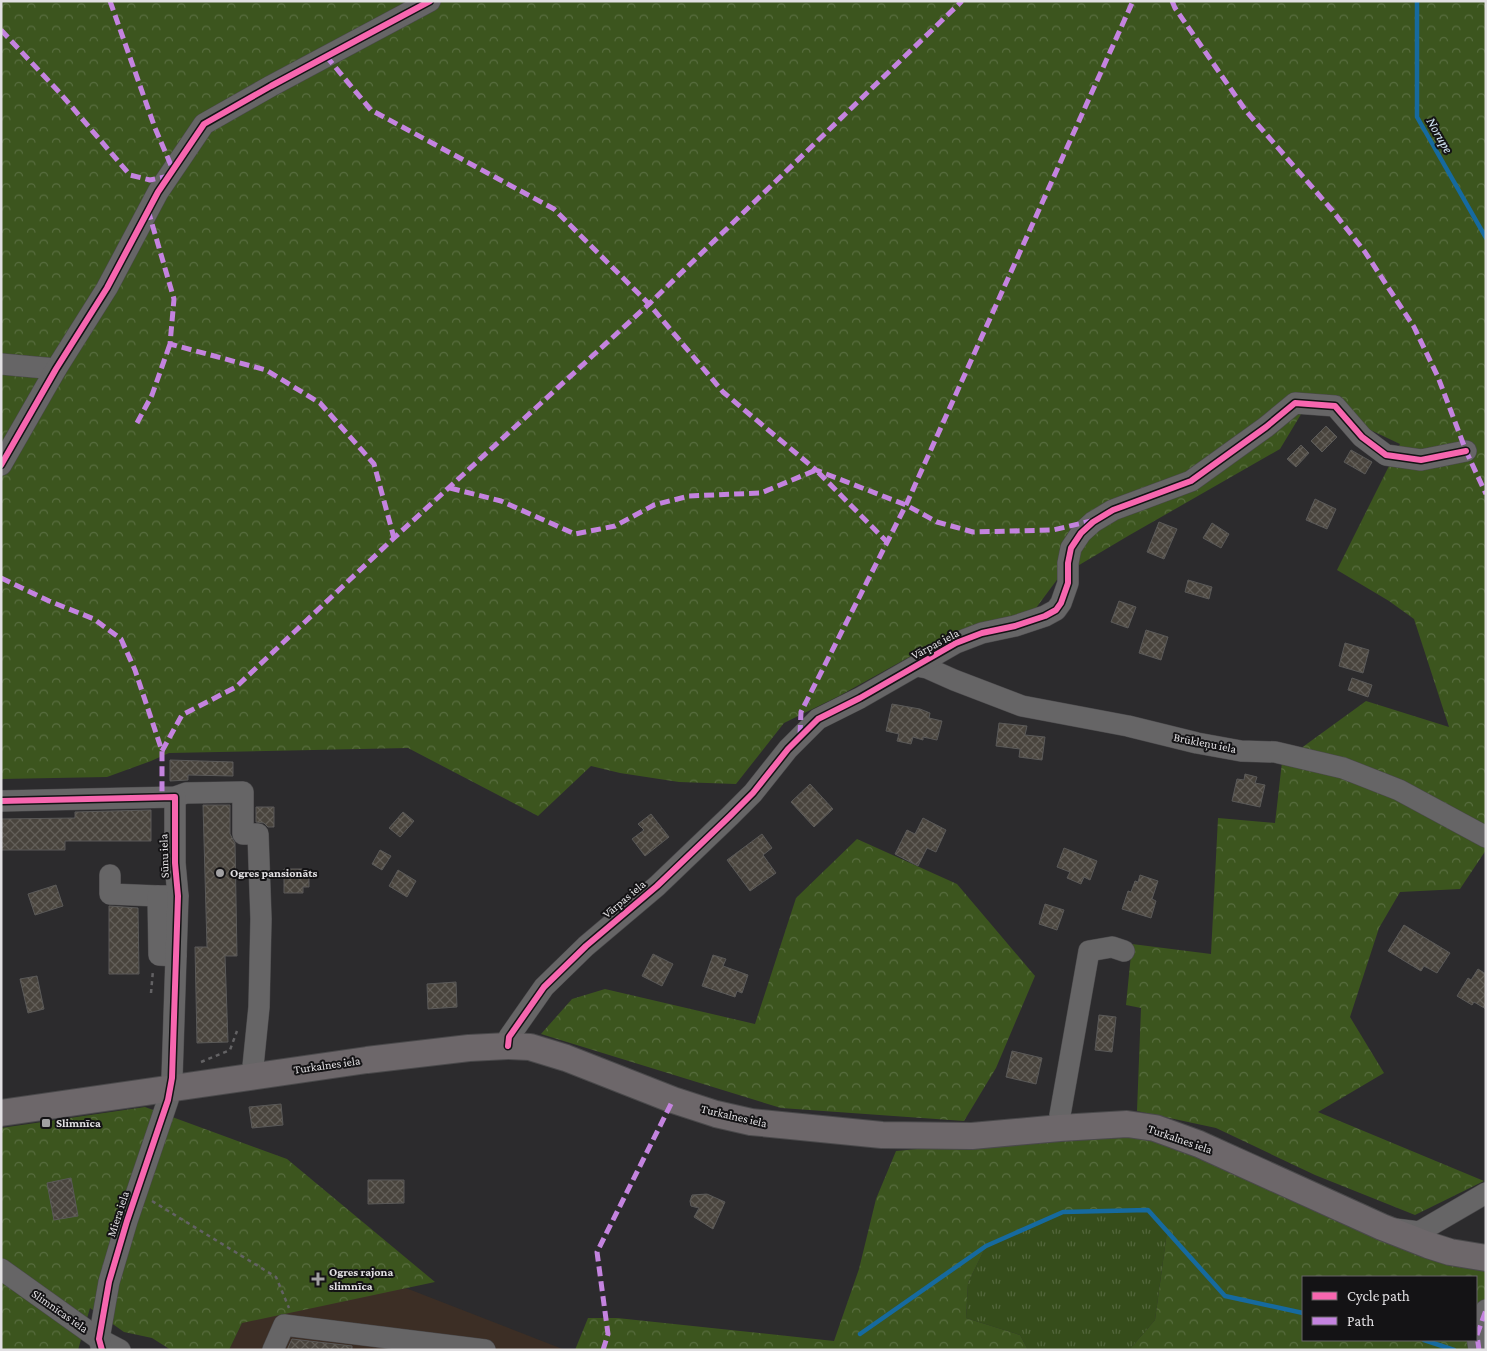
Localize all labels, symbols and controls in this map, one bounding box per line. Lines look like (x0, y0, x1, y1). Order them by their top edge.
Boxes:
water label: Norupe (1423, 114, 1457, 156)
street label: Vārpas iela (909, 625, 962, 662)
street label: Brūkleņu iela (1172, 730, 1238, 757)
street label: Sūnu iela (156, 833, 172, 878)
place label: Ogres pansionāts (230, 866, 317, 880)
marker: Ogres pansionāts (214, 867, 226, 879)
street label: Vārpas iela (600, 877, 649, 921)
street label: Turkalnes iela (293, 1053, 362, 1077)
street label: Turkalnes iela (700, 1102, 769, 1130)
place label: Slimnīca (56, 1116, 101, 1130)
marker: Slimnīca (40, 1117, 52, 1129)
street label: Turkalnes iela (1146, 1121, 1214, 1157)
street label: Miera iela (104, 1189, 132, 1239)
place label: Ogres rajona slimnīca (329, 1265, 393, 1293)
marker: Ogres rajona slimnīca (311, 1272, 325, 1286)
legend (1302, 1276, 1477, 1341)
street label: Slimnīcas iela (29, 1286, 91, 1336)
text: Cycle path (1347, 1288, 1410, 1305)
text: Path (1347, 1313, 1374, 1329)

